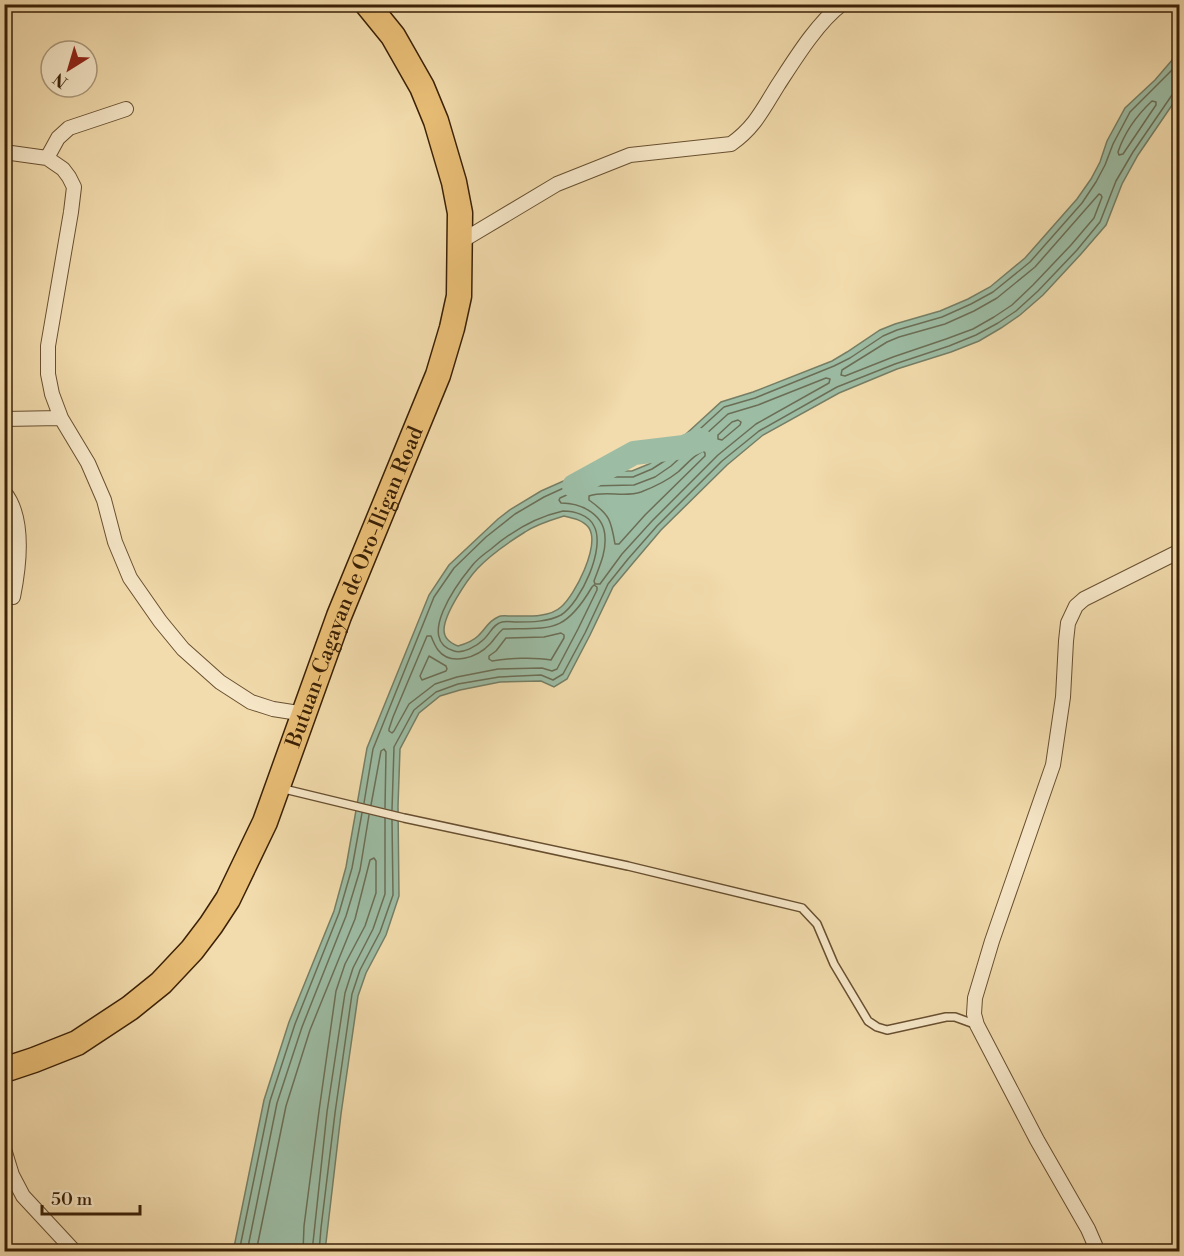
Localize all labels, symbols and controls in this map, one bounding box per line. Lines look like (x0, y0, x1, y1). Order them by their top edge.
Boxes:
north arrow (39, 39, 99, 99)
text: N (49, 68, 72, 92)
street label: Butuan-Cagayan de Oro-Iligan Road (281, 423, 430, 752)
scale bar (42, 1178, 140, 1216)
text: 50 m (51, 1188, 93, 1211)

